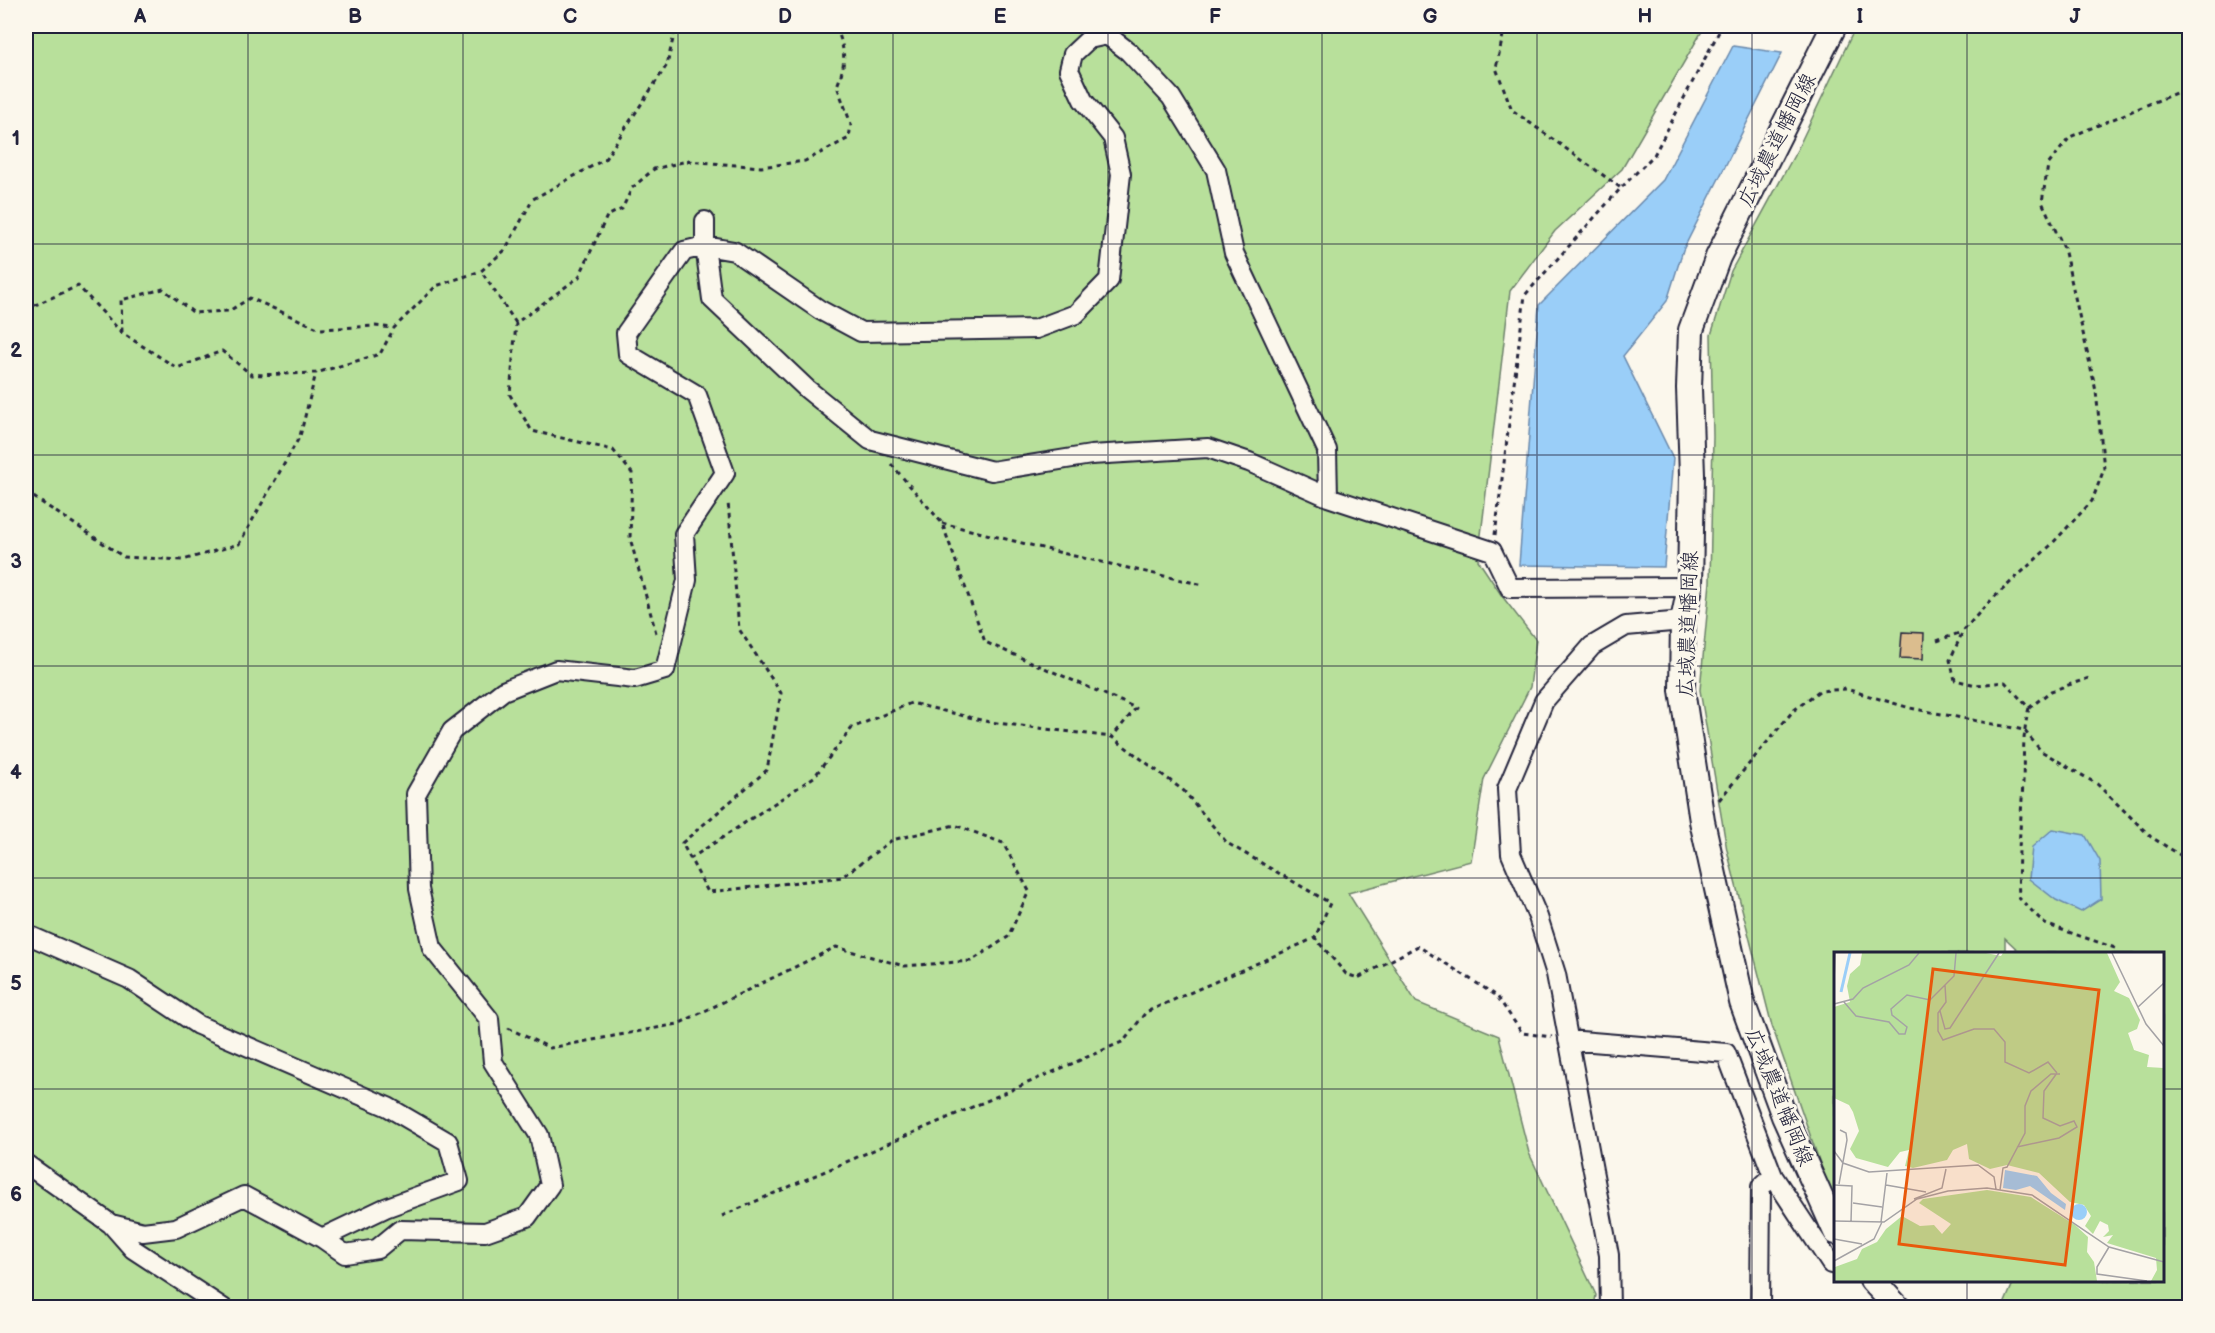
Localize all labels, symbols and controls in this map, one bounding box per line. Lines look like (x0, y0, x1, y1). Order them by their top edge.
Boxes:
text: A (133, 5, 147, 29)
text: B (348, 5, 362, 29)
text: C (563, 5, 577, 29)
text: D (778, 5, 792, 29)
text: E (994, 5, 1007, 29)
text: F (1209, 5, 1221, 29)
text: G (1423, 5, 1438, 29)
text: H (1638, 5, 1652, 29)
text: I (1857, 5, 1863, 29)
text: J (2070, 5, 2082, 29)
street label: 広域農道幡岡線 (1732, 69, 1822, 211)
text: 1 (12, 127, 20, 151)
text: 2 (10, 339, 22, 363)
text: 3 (10, 550, 22, 574)
street label: 広域農道幡岡線 (1673, 550, 1703, 698)
text: 4 (10, 761, 22, 785)
inset map (1834, 952, 2164, 1282)
text: 5 (10, 972, 22, 996)
street label: 広域農道幡岡線 (1740, 1024, 1818, 1170)
text: 6 (10, 1183, 22, 1207)

